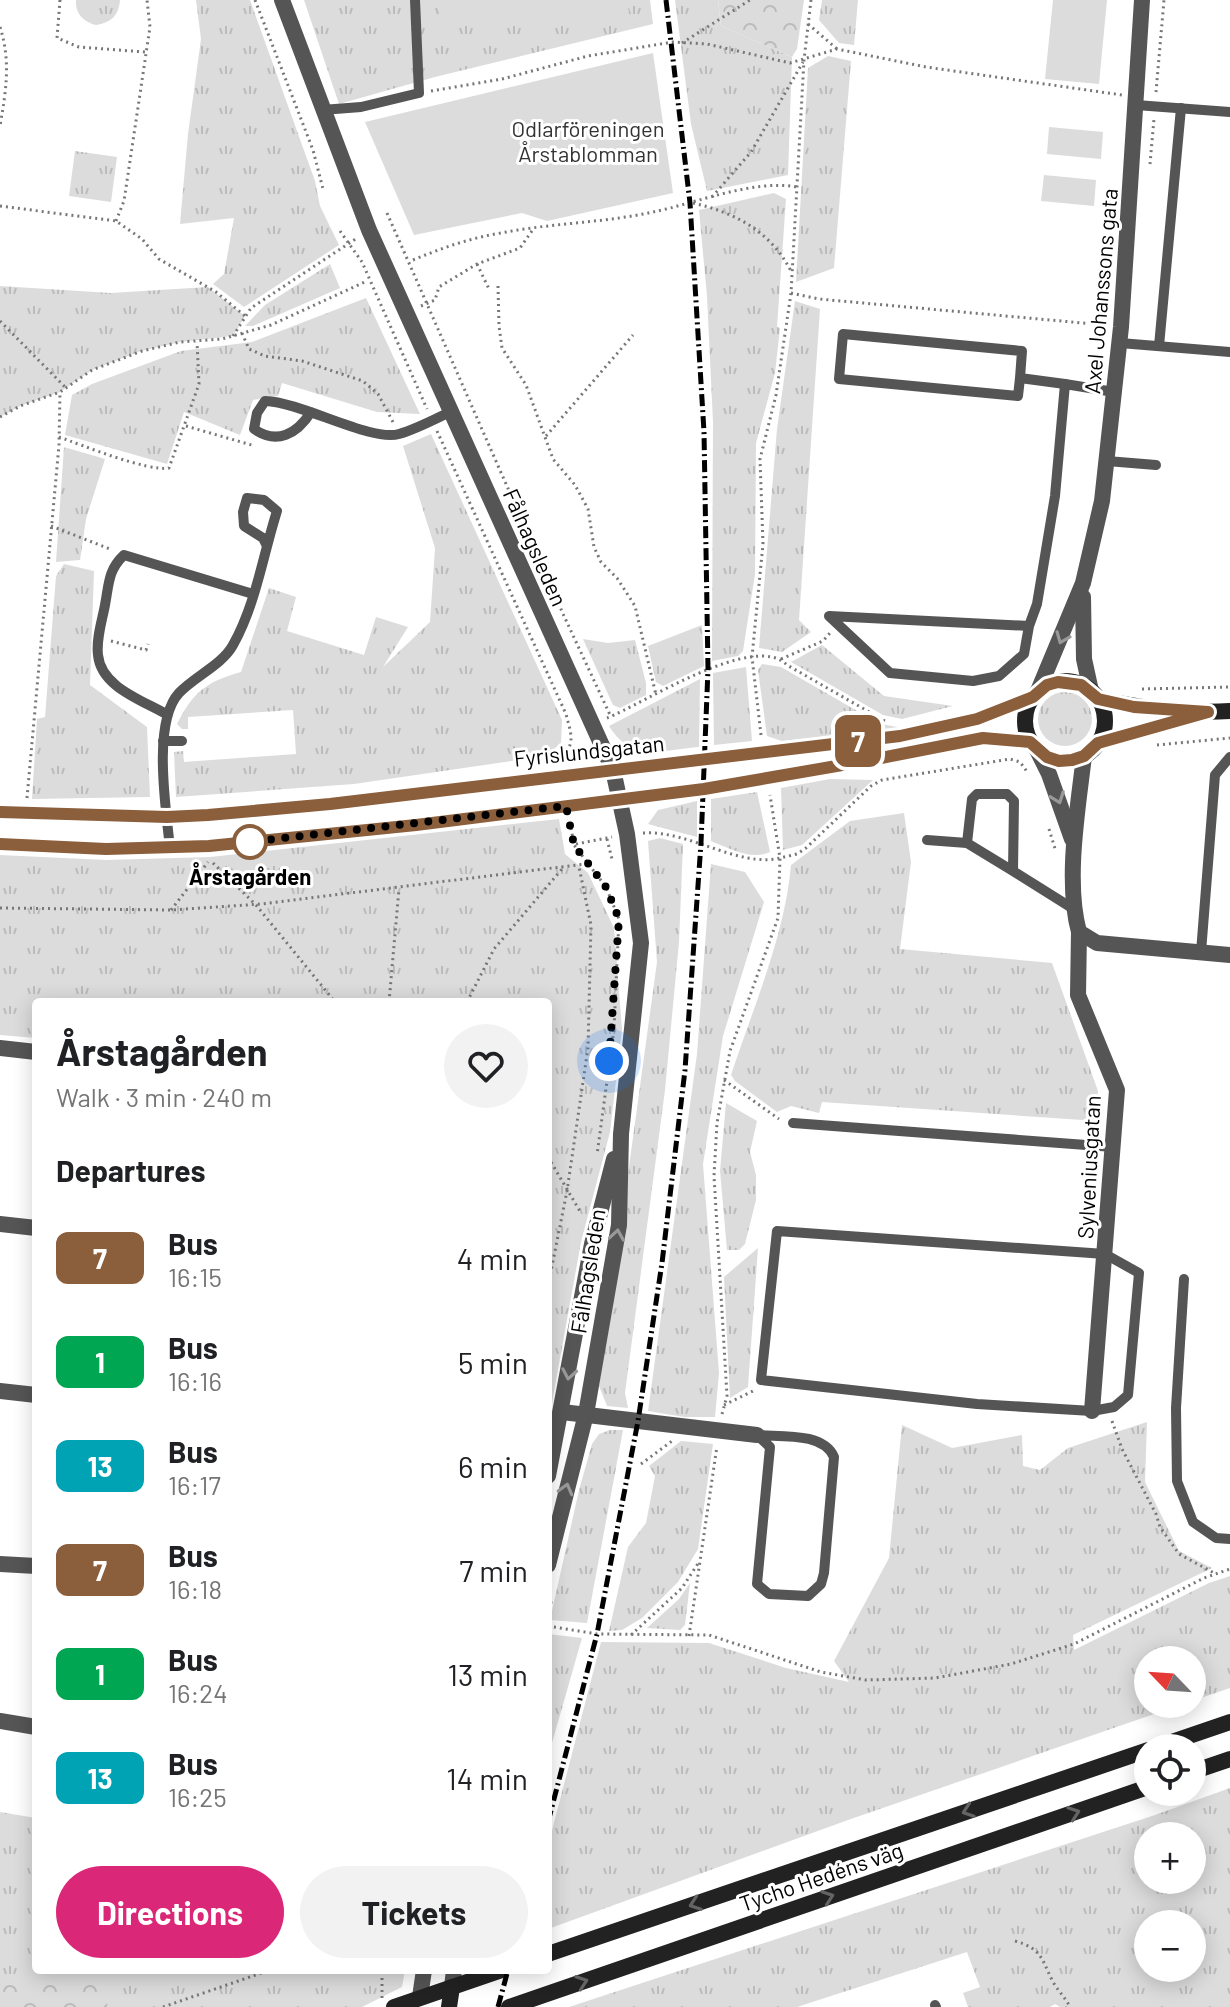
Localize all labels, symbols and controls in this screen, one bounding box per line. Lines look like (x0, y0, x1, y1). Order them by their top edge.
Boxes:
park label: Odlarföreningen Årstablomman (511, 115, 665, 166)
street label: Axel Johanssons gata (1078, 187, 1122, 395)
street label: Fålhagsleden (499, 484, 573, 610)
one-way arrow (1055, 630, 1072, 644)
line badge: 7 (832, 715, 884, 767)
text: 7 (851, 724, 865, 758)
street label: Fyrislundsgatan (512, 729, 666, 771)
one-way arrow (1048, 790, 1065, 804)
marker: Årstagården (233, 825, 267, 859)
place label: Årstagården (189, 862, 311, 889)
button: heart (444, 1024, 528, 1108)
text: Årstagården (56, 1028, 268, 1074)
your location (589, 1041, 629, 1081)
text: Walk · 3 min · 240 m (56, 1081, 272, 1112)
street label: Sylveniusgatan (1071, 1095, 1105, 1239)
text: Departures (56, 1152, 206, 1188)
street label: Fålhagsleden (564, 1207, 610, 1335)
text: Bus (168, 1225, 218, 1261)
one-way arrow (608, 1228, 625, 1242)
text: 4 min (457, 1240, 528, 1276)
text: 7 (93, 1241, 107, 1275)
text: 16:15 (168, 1261, 222, 1292)
text: Bus (168, 1329, 218, 1365)
text: 5 min (458, 1344, 528, 1380)
text: 1 (95, 1345, 105, 1379)
text: 16:16 (168, 1365, 222, 1396)
one-way arrow (561, 1368, 578, 1381)
text: Bus (168, 1433, 218, 1469)
text: 6 min (458, 1448, 528, 1484)
text: 13 (87, 1449, 113, 1483)
text: 16:17 (168, 1469, 221, 1500)
one-way arrow (557, 1483, 574, 1497)
text: Bus (168, 1537, 218, 1573)
text: 7 min (459, 1552, 528, 1588)
text: 7 (93, 1553, 107, 1587)
text: 16:18 (168, 1573, 222, 1604)
text: Bus (168, 1641, 218, 1677)
north arrow (1134, 1646, 1206, 1718)
map controls (1134, 1646, 1206, 1982)
text: 13 min (447, 1656, 528, 1692)
text: 1 (95, 1657, 105, 1691)
text: 16:24 (168, 1677, 228, 1708)
button: locate (1134, 1734, 1206, 1806)
text: Bus (168, 1745, 218, 1781)
text: 14 min (446, 1760, 528, 1796)
text: 13 (87, 1761, 113, 1795)
text: 16:25 (168, 1781, 227, 1812)
one-way arrow (962, 1802, 976, 1818)
one-way arrow (1067, 1806, 1081, 1822)
button: + (1134, 1822, 1206, 1894)
street label: Tycho Hedéns väg (736, 1836, 906, 1916)
button: Directions (56, 1866, 284, 1958)
button: Tickets (300, 1866, 528, 1958)
one-way arrow (821, 1891, 835, 1907)
one-way arrow (689, 1894, 703, 1910)
button: − (1134, 1910, 1206, 1982)
one-way arrow (575, 1975, 589, 1991)

